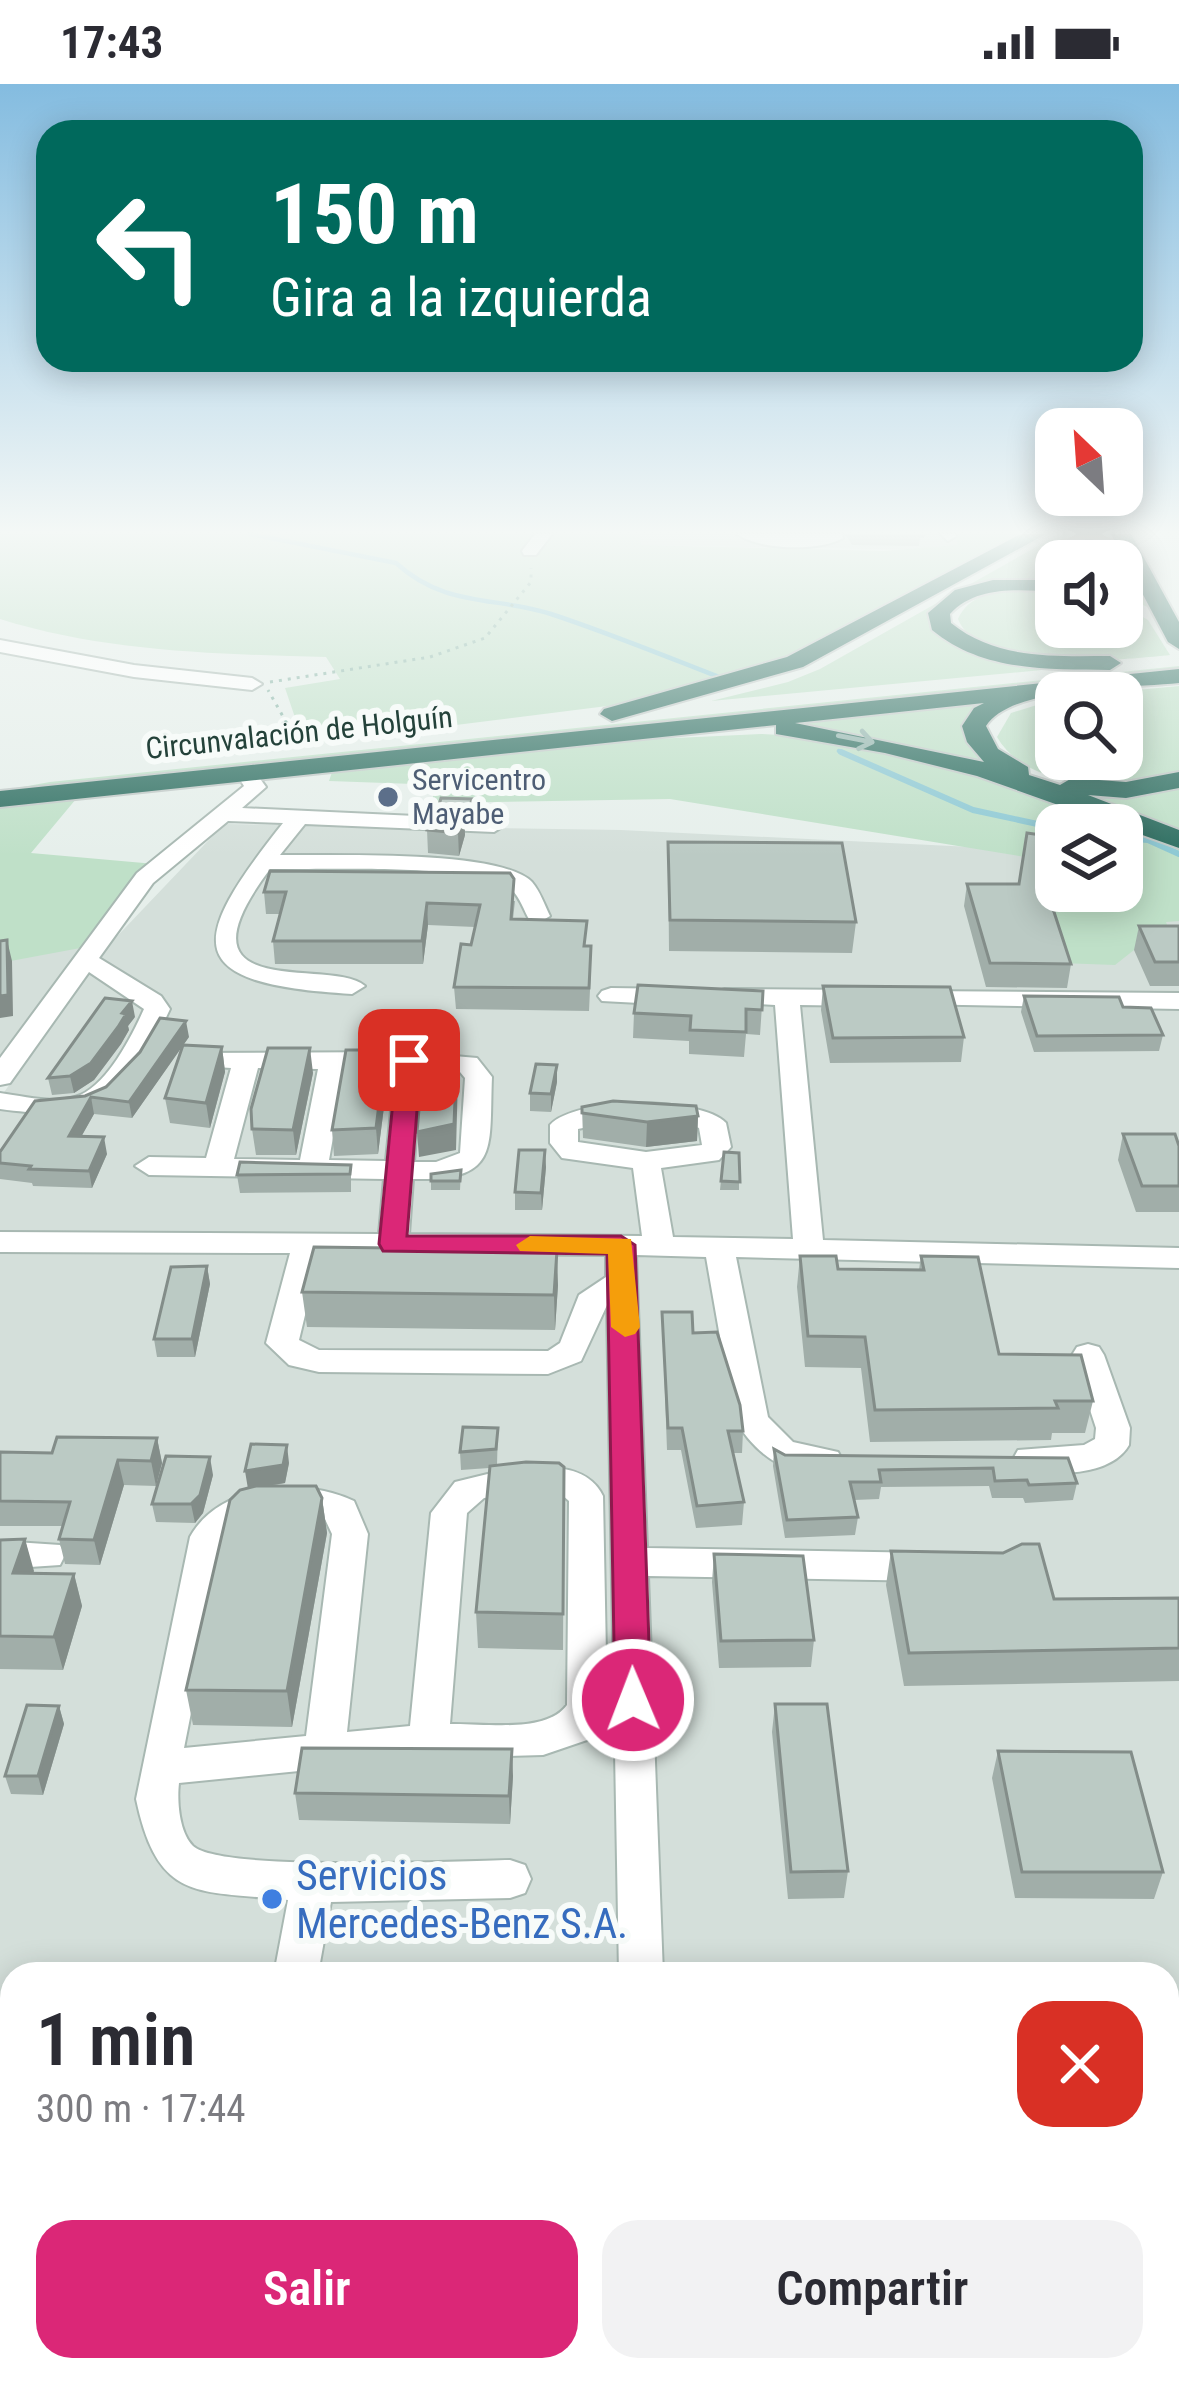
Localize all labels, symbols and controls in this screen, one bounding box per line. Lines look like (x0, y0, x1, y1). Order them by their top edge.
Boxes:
text: 17:43 (60, 16, 163, 69)
text: 150 m (270, 165, 479, 264)
icon: left (72, 168, 228, 324)
text: Gira a la izquierda (270, 266, 652, 329)
north arrow (1035, 408, 1143, 516)
map controls (1035, 408, 1143, 912)
button: sound (1035, 540, 1143, 648)
button: search (1035, 672, 1143, 780)
street label: Circunvalación de Holguín (144, 699, 454, 766)
one-way arrow (836, 729, 875, 751)
place label: Servicentro Mayabe (412, 762, 546, 831)
marker: Servicentro Mayabe (375, 784, 401, 810)
button: layers (1035, 804, 1143, 912)
pin (358, 1009, 460, 1111)
icon: arrive (376, 1027, 442, 1093)
position arrow (570, 1637, 696, 1763)
place label: Servicios Mercedes-Benz S.A. (296, 1851, 628, 1948)
marker: Servicios Mercedes-Benz S.A. (259, 1886, 285, 1912)
text: 1 min (36, 1998, 195, 2083)
button: close (1017, 2001, 1143, 2127)
text: 300 m · 17:44 (36, 2086, 246, 2132)
button: Salir (36, 2220, 578, 2358)
button: Compartir (602, 2220, 1143, 2358)

